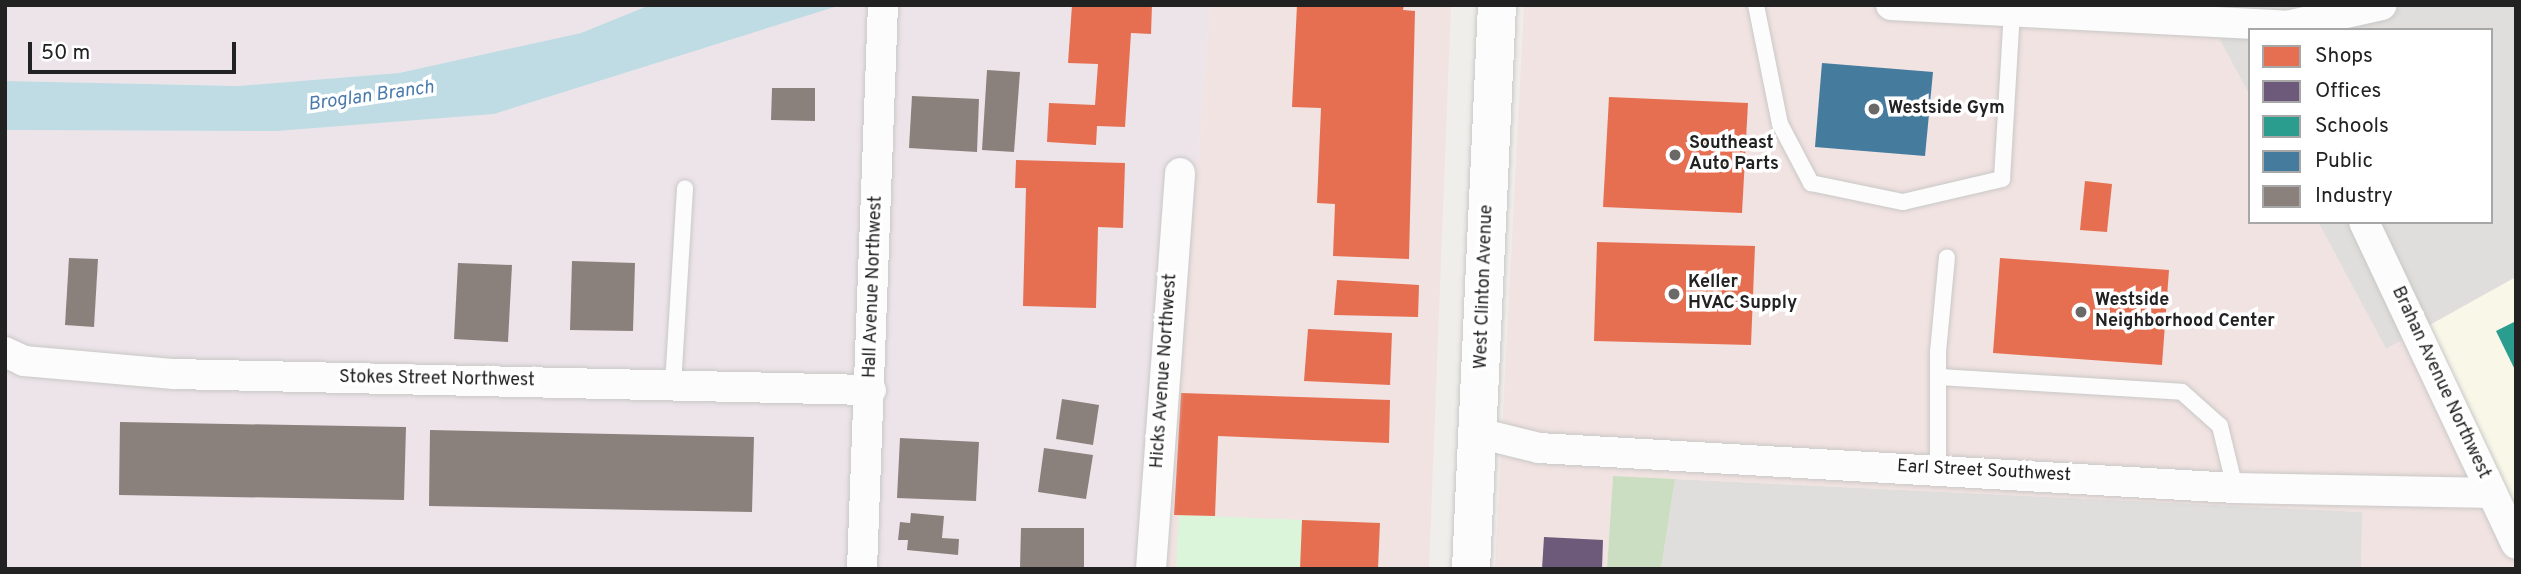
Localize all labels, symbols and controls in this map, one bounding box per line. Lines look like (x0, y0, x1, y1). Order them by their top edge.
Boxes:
scale bar (32, 28, 240, 72)
legend (2248, 28, 2493, 224)
text: 50 m (41, 40, 90, 67)
text: Shops (2315, 43, 2373, 70)
water label: Broglan Branch (307, 77, 435, 117)
text: Offices (2315, 78, 2381, 105)
place label: Westside Gym (1888, 98, 2005, 120)
marker: Westside Gym (1866, 101, 1882, 117)
text: Schools (2315, 113, 2389, 140)
place label: Southeast Auto Parts (1689, 134, 1779, 176)
marker: Southeast Auto Parts (1667, 147, 1683, 163)
text: Public (2315, 148, 2373, 175)
text: Industry (2315, 183, 2393, 210)
street label: Hall Avenue Northwest (860, 195, 888, 379)
street label: West Clinton Avenue (1471, 204, 1499, 370)
street label: Hicks Avenue Northwest (1147, 272, 1183, 470)
place label: Keller HVAC Supply (1688, 273, 1797, 316)
street label: Brahan Avenue Northwest (2386, 283, 2494, 483)
marker: Keller HVAC Supply (1666, 286, 1682, 302)
place label: Westside Neighborhood Center (2095, 291, 2275, 334)
marker: Westside Neighborhood Center (2073, 304, 2089, 320)
street label: Stokes Street Northwest (339, 367, 535, 393)
street label: Earl Street Southwest (1896, 457, 2072, 487)

